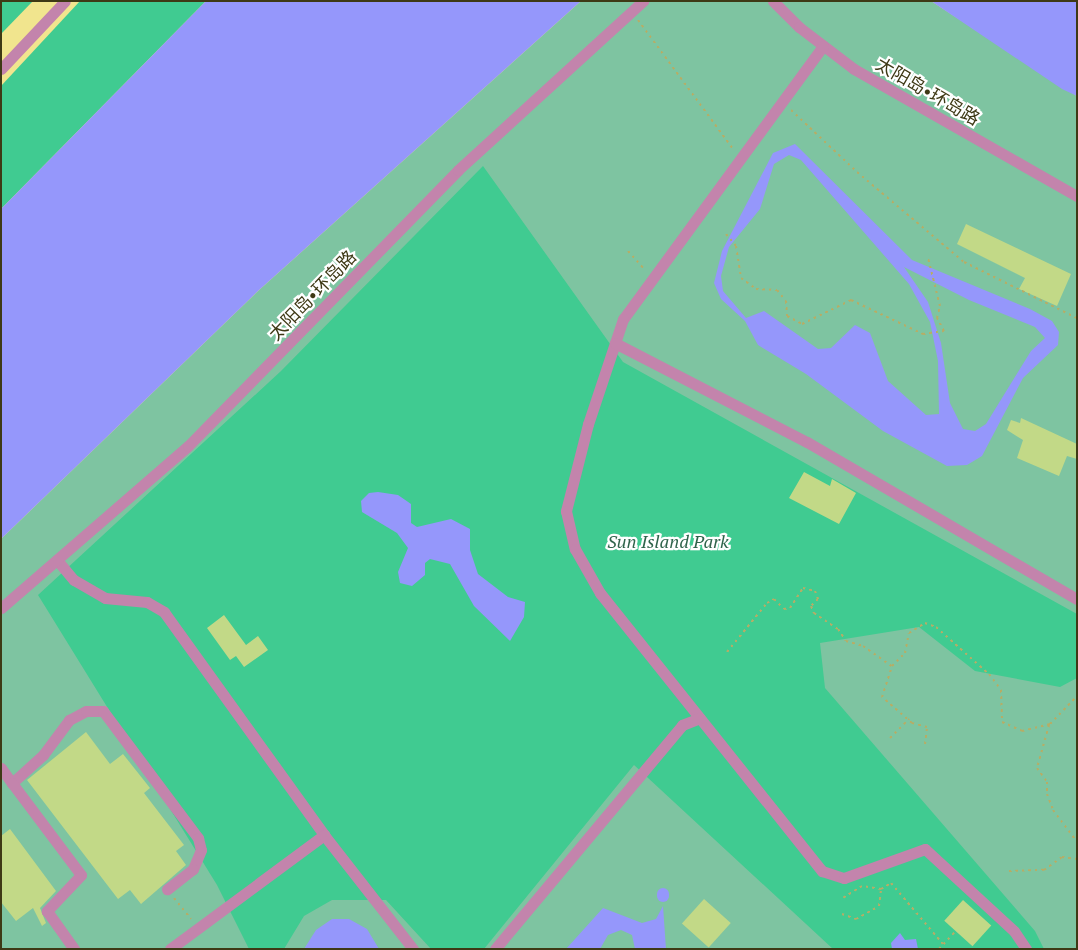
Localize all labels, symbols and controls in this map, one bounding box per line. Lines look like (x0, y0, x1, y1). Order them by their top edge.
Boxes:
street label: 太阳岛•环岛路 (872, 53, 984, 129)
street label: 太阳岛•环岛路 (264, 246, 360, 344)
park label: Sun Island Park (607, 530, 729, 552)

